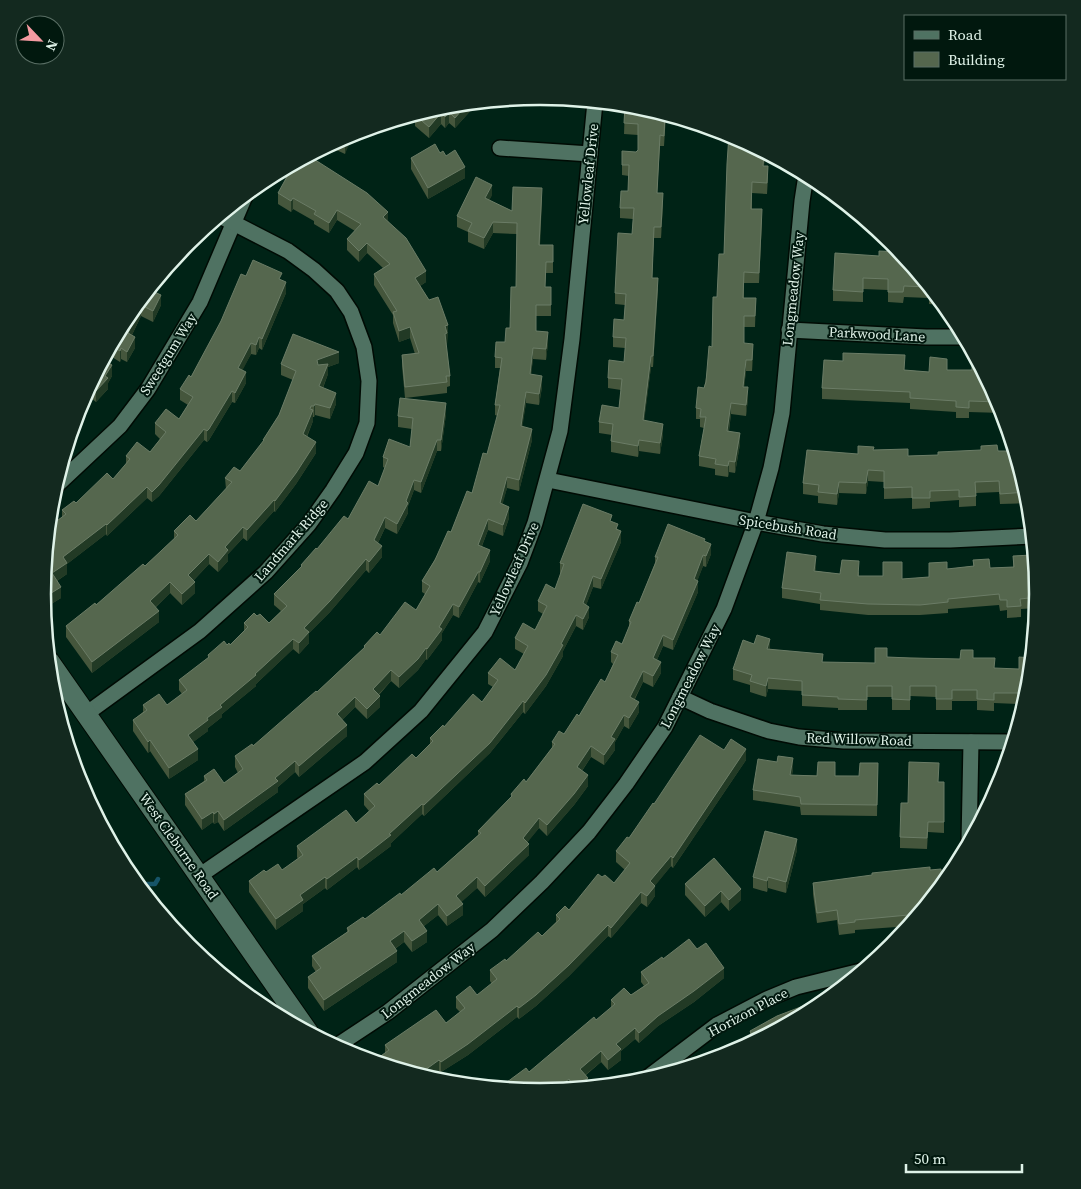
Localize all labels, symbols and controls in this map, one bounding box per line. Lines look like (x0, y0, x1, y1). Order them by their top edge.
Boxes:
north arrow (15, 15, 65, 65)
legend (904, 15, 1066, 80)
text: Road (948, 24, 982, 45)
text: N (41, 37, 63, 54)
text: Building (948, 49, 1005, 70)
street label: Yellowleaf Drive (573, 123, 603, 225)
street label: Longmeadow Way (777, 230, 809, 347)
street label: Sweetgum Way (135, 308, 202, 399)
street label: Parkwood Lane (828, 321, 926, 347)
street label: Landmark Ridge (249, 494, 333, 586)
street label: Spicebush Road (738, 509, 838, 545)
street label: Yellowleaf Drive (484, 519, 544, 619)
street label: Longmeadow Way (655, 620, 725, 731)
street label: Red Willow Road (806, 727, 912, 751)
street label: West Cleburne Road (135, 789, 223, 903)
street label: Longmeadow Way (377, 936, 480, 1023)
street label: Horizon Place (705, 983, 791, 1041)
scale bar (906, 1142, 1022, 1174)
text: 50 m (914, 1148, 946, 1169)

